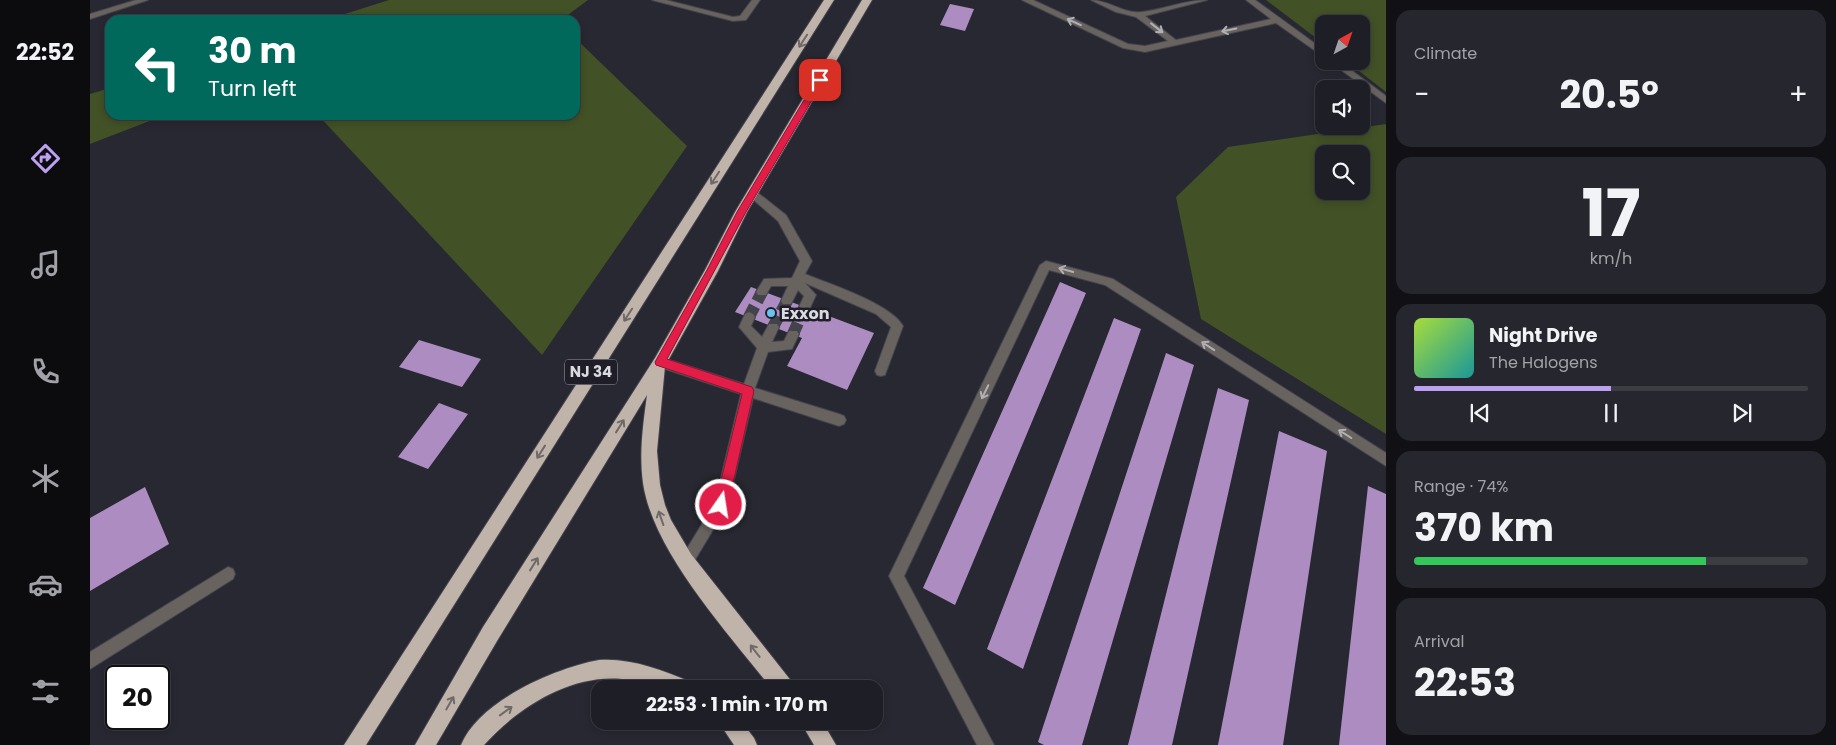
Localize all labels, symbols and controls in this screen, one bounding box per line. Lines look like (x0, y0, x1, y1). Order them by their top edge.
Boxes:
north arrow (1315, 15, 1370, 70)
map controls (1315, 15, 1370, 200)
one-way arrow (1067, 17, 1082, 26)
one-way arrow (1150, 23, 1163, 34)
text: 30 m (208, 26, 296, 75)
one-way arrow (1222, 26, 1238, 35)
one-way arrow (797, 34, 808, 48)
icon: left (125, 35, 190, 100)
text: 22:52 (16, 37, 74, 68)
text: Climate (1414, 42, 1477, 65)
pin (799, 59, 841, 101)
icon: arrive (806, 66, 834, 94)
text: 20.5° (1559, 68, 1659, 121)
text: Turn left (208, 73, 296, 104)
text: − (1414, 75, 1429, 114)
text: + (1789, 75, 1808, 114)
button: sound (1315, 80, 1370, 135)
icon: directions (28, 141, 63, 176)
button: search (1315, 145, 1370, 200)
text: 17 (1581, 168, 1641, 259)
one-way arrow (710, 171, 720, 185)
icon: music (28, 247, 63, 282)
text: km/h (1590, 247, 1632, 270)
one-way arrow (1059, 265, 1075, 275)
place label: Exxon (781, 302, 829, 325)
marker: Exxon (765, 307, 777, 319)
one-way arrow (623, 308, 633, 322)
text: Night Drive (1489, 322, 1598, 349)
one-way arrow (1202, 341, 1216, 351)
text: The Halogens (1489, 351, 1597, 374)
icon: phone (28, 354, 63, 389)
road number: NJ 34 (565, 360, 617, 384)
one-way arrow (979, 384, 989, 399)
icon: previous (1466, 399, 1494, 427)
icon: pause (1597, 399, 1625, 427)
icon: next (1728, 399, 1756, 427)
one-way arrow (615, 420, 625, 434)
one-way arrow (1338, 429, 1352, 440)
one-way arrow (535, 445, 545, 459)
icon: climate (28, 461, 63, 496)
text: Range · 74% (1414, 475, 1508, 498)
position arrow (694, 478, 746, 530)
text: 370 km (1414, 501, 1554, 554)
one-way arrow (656, 511, 666, 527)
one-way arrow (529, 557, 539, 571)
icon: car (28, 567, 63, 602)
text: Arrival (1414, 630, 1464, 653)
one-way arrow (749, 644, 760, 657)
text: 22:53 (1414, 656, 1516, 709)
speed limit sign: 20 (105, 665, 170, 730)
icon: filters (28, 674, 63, 709)
text: 22:53 · 1 min · 170 m (646, 691, 828, 718)
one-way arrow (445, 696, 455, 710)
one-way arrow (499, 706, 513, 716)

